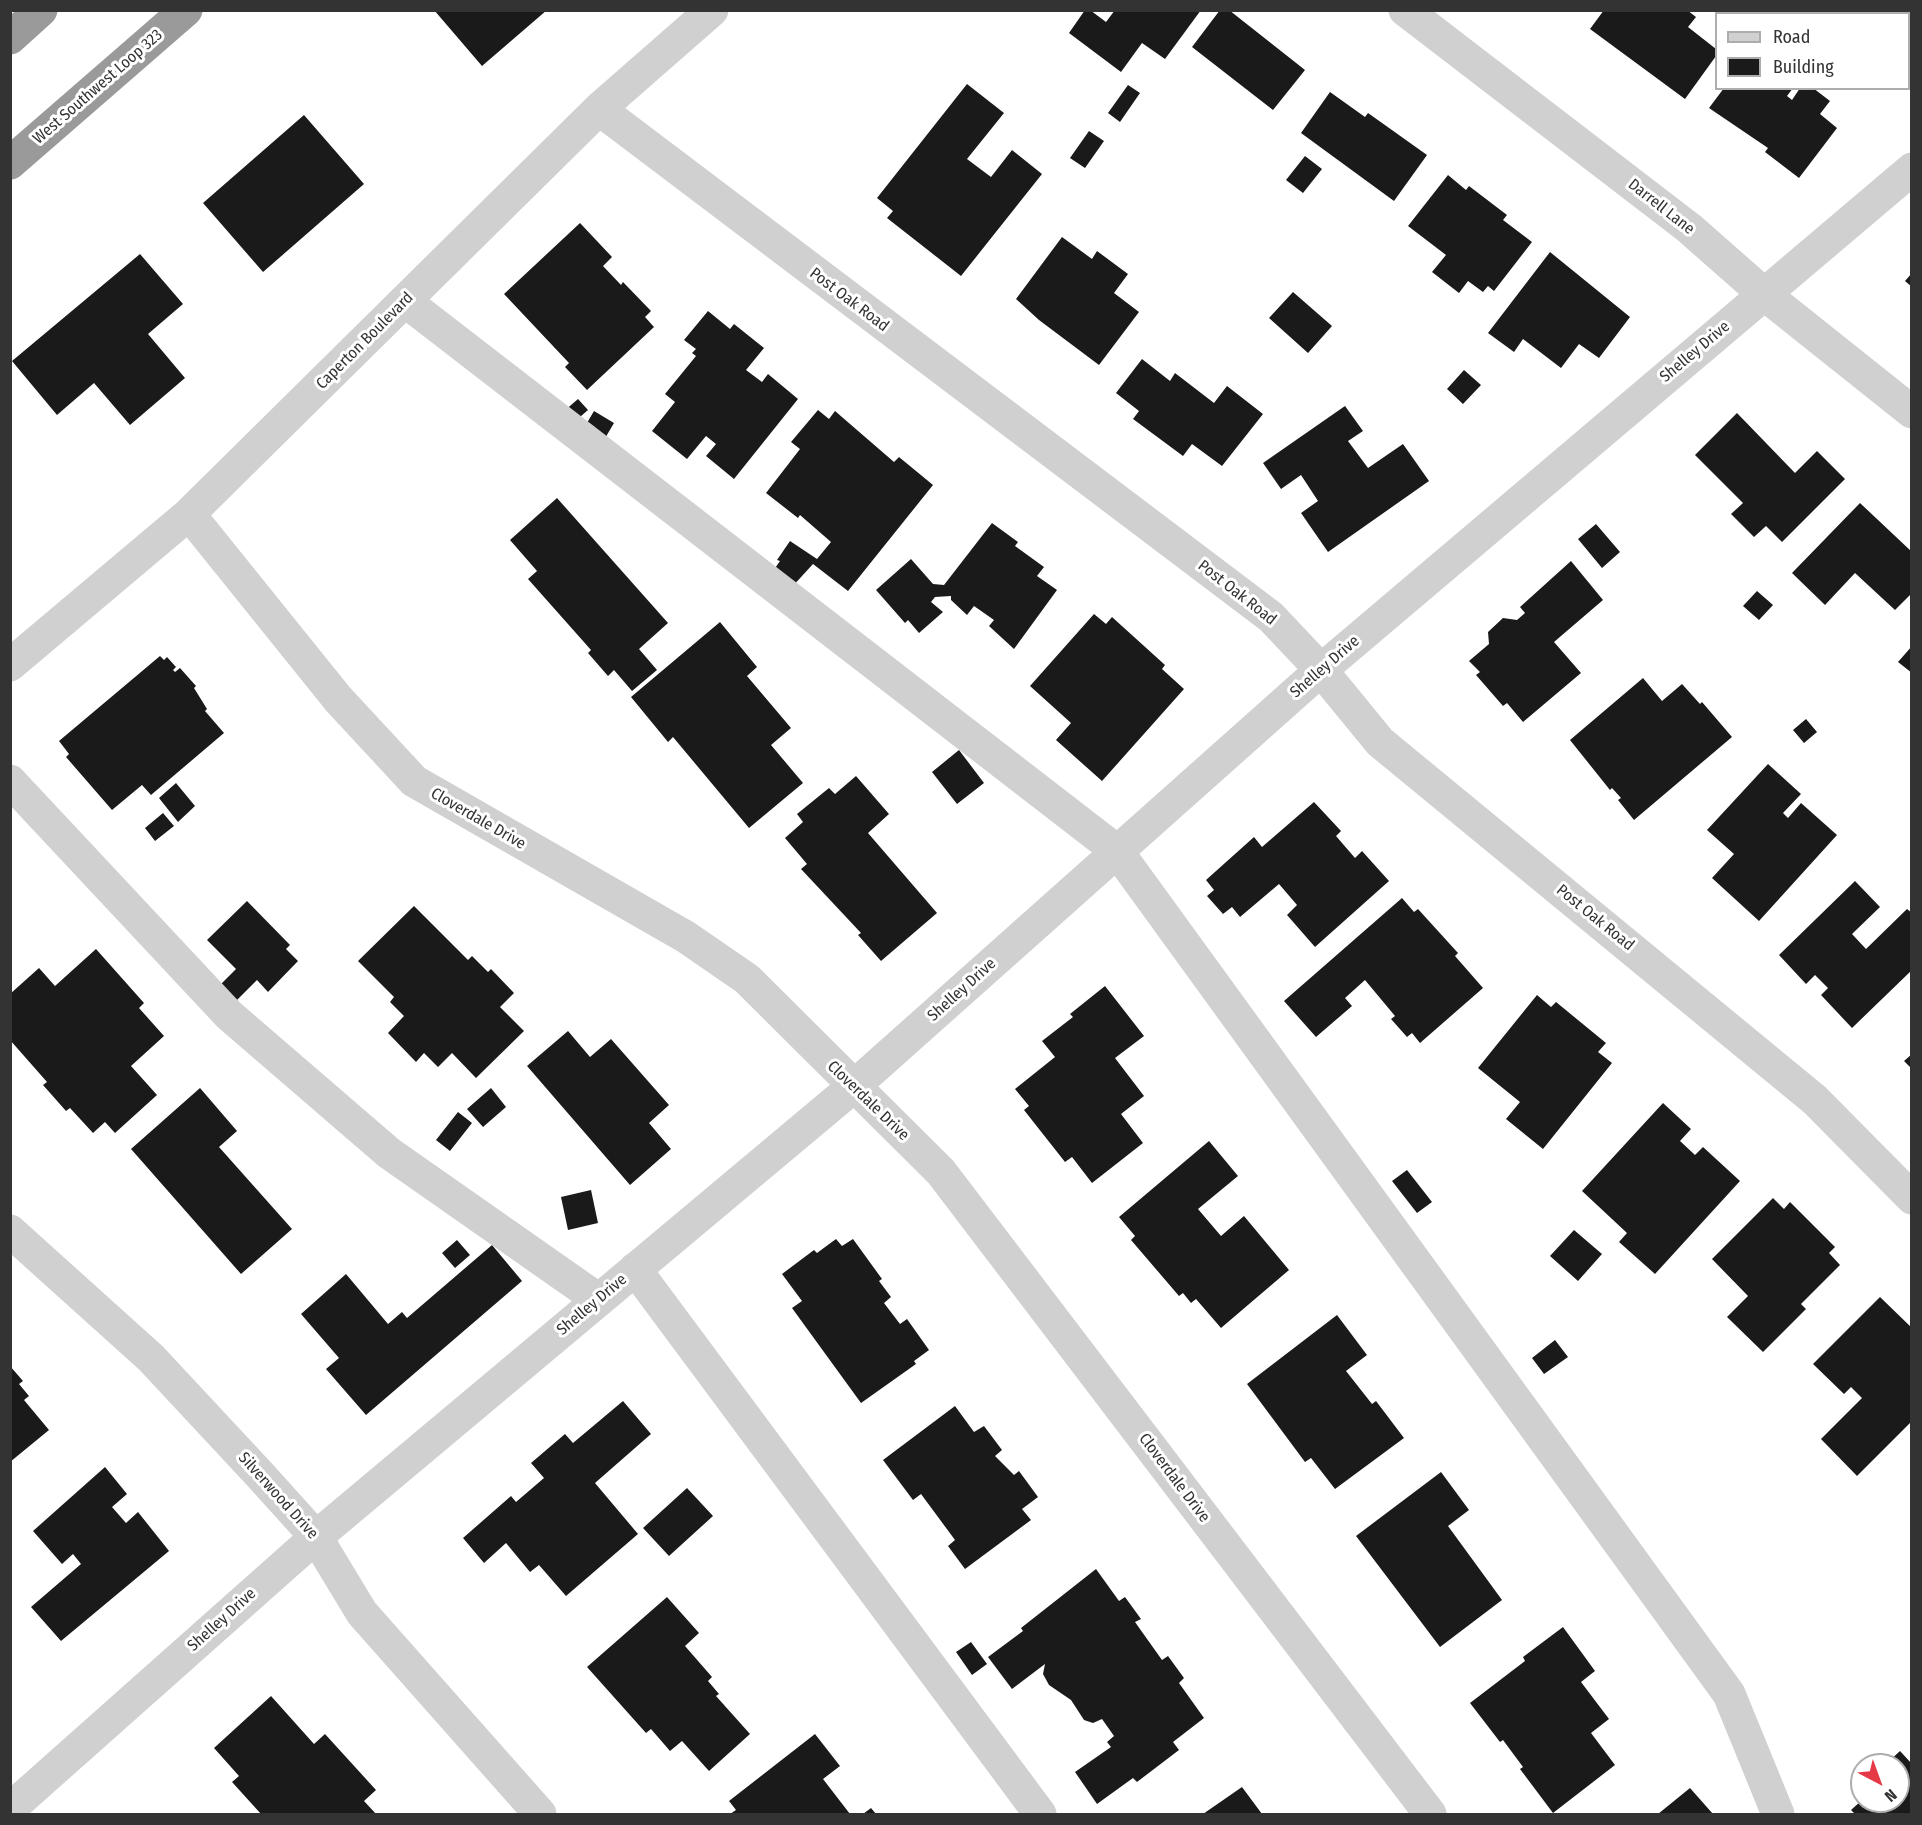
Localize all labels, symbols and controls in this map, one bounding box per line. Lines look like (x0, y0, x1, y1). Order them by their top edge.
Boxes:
legend (1715, 12, 1910, 90)
street label: West Southwest Loop 323 (29, 26, 167, 148)
text: Road (1773, 26, 1810, 48)
text: Building (1773, 56, 1834, 78)
street label: Darrell Lane (1624, 175, 1698, 239)
street label: Post Oak Road (806, 264, 892, 336)
street label: Caperton Boulevard (312, 288, 418, 394)
street label: Shelley Drive (1656, 317, 1734, 387)
street label: Post Oak Road (1194, 556, 1280, 630)
street label: Shelley Drive (1287, 632, 1363, 702)
street label: Cloverdale Drive (427, 784, 529, 854)
street label: Post Oak Road (1552, 881, 1638, 955)
street label: Shelley Drive (924, 954, 1000, 1026)
street label: Cloverdale Drive (823, 1057, 913, 1145)
street label: Shelley Drive (553, 1270, 631, 1340)
street label: Cloverdale Drive (1134, 1430, 1214, 1526)
street label: Silverwood Drive (234, 1449, 322, 1543)
street label: Shelley Drive (184, 1584, 260, 1656)
north arrow (1850, 1753, 1910, 1813)
text: N (1881, 1785, 1901, 1806)

